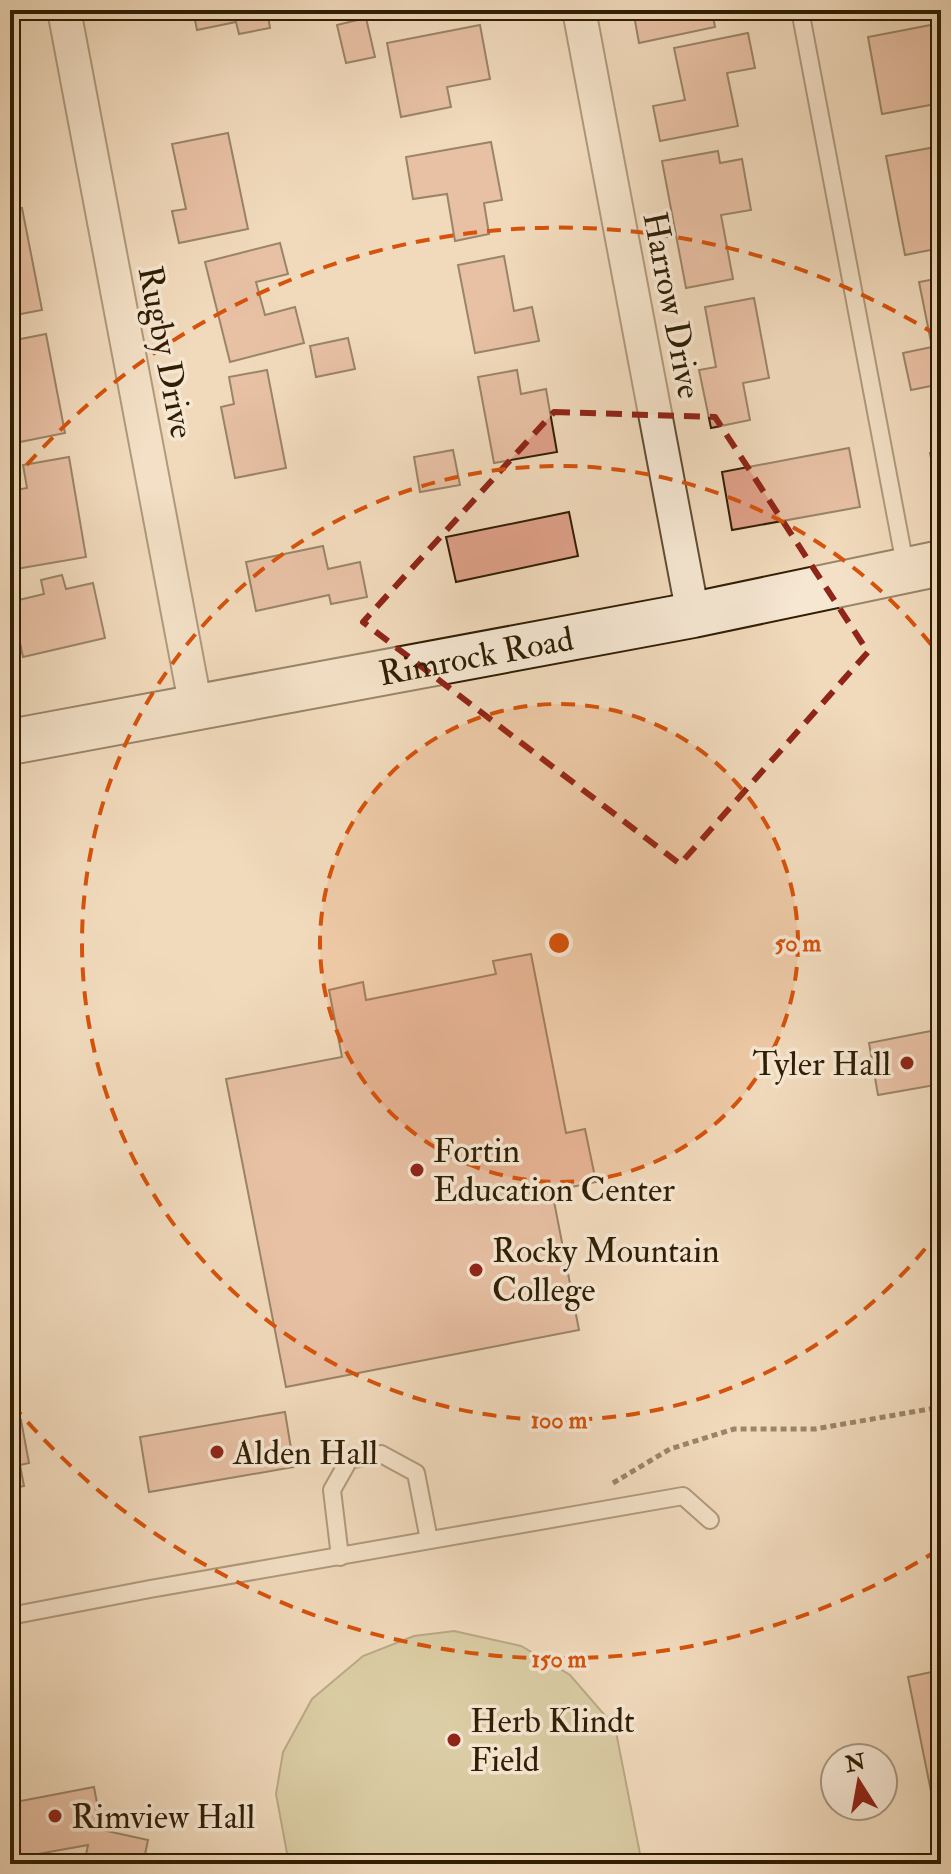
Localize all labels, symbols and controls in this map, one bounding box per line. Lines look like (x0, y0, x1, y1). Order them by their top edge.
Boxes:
street label: Harrow Drive (632, 208, 711, 402)
street label: Rugby Drive (128, 262, 203, 442)
street label: Rimrock Road (376, 618, 577, 696)
text: 50 m (775, 928, 822, 959)
centre of rings (545, 929, 573, 957)
place label: Tyler Hall (752, 1043, 891, 1086)
marker: Tyler Hall (898, 1054, 916, 1072)
place label: Fortin Education Center (433, 1130, 675, 1212)
marker: Fortin Education Center (408, 1161, 426, 1179)
place label: Rocky Mountain College (492, 1230, 720, 1312)
marker: Rocky Mountain College (467, 1261, 485, 1279)
text: 100 m (531, 1405, 588, 1436)
place label: Alden Hall (232, 1432, 378, 1475)
marker: Alden Hall (208, 1443, 226, 1461)
text: 150 m (532, 1644, 587, 1675)
place label: Herb Klindt Field (470, 1700, 635, 1782)
marker: Herb Klindt Field (445, 1731, 463, 1749)
north arrow (819, 1742, 899, 1822)
text: N (842, 1748, 868, 1779)
place label: Rimview Hall (71, 1796, 256, 1839)
marker: Rimview Hall (46, 1807, 64, 1825)

